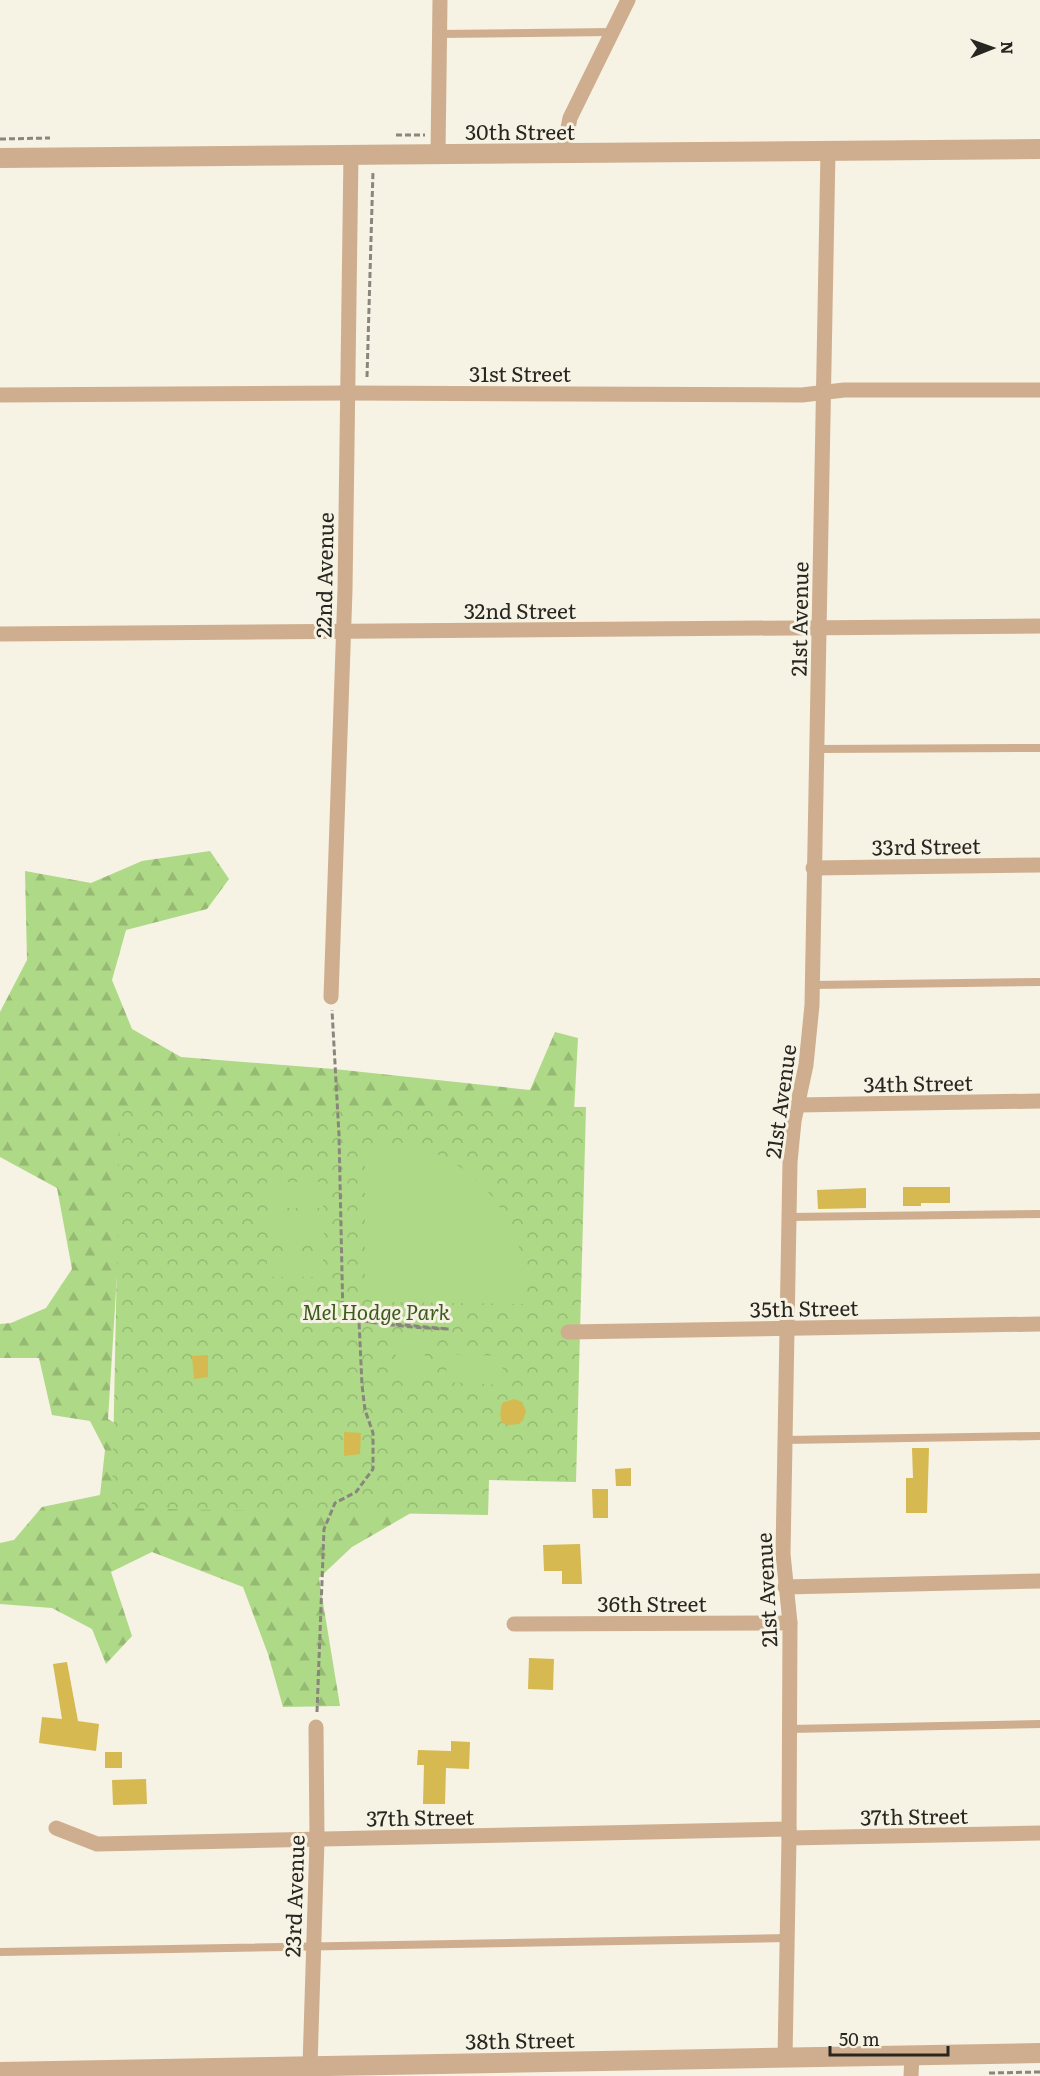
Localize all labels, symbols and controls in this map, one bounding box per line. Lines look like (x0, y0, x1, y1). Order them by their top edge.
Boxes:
north arrow (962, 18, 1022, 78)
text: N (996, 41, 1020, 55)
street label: 30th Street (465, 115, 576, 146)
street label: 31st Street (469, 357, 571, 388)
street label: 22nd Avenue (306, 512, 340, 638)
street label: 21st Avenue (781, 561, 815, 677)
street label: 32nd Street (464, 594, 577, 625)
street label: 33rd Street (871, 829, 981, 861)
street label: 21st Avenue (756, 1042, 802, 1160)
street label: 34th Street (863, 1066, 974, 1098)
street label: 35th Street (749, 1291, 859, 1323)
park label: Mel Hodge Park (302, 1295, 450, 1326)
street label: 21st Avenue (747, 1532, 783, 1648)
street label: 36th Street (597, 1587, 707, 1618)
street label: 37th Street (860, 1799, 969, 1831)
street label: 37th Street (366, 1800, 475, 1832)
street label: 23rd Avenue (275, 1834, 311, 1958)
scale bar (830, 2019, 948, 2057)
street label: 38th Street (465, 2023, 576, 2055)
text: 50 m (839, 2025, 880, 2052)

